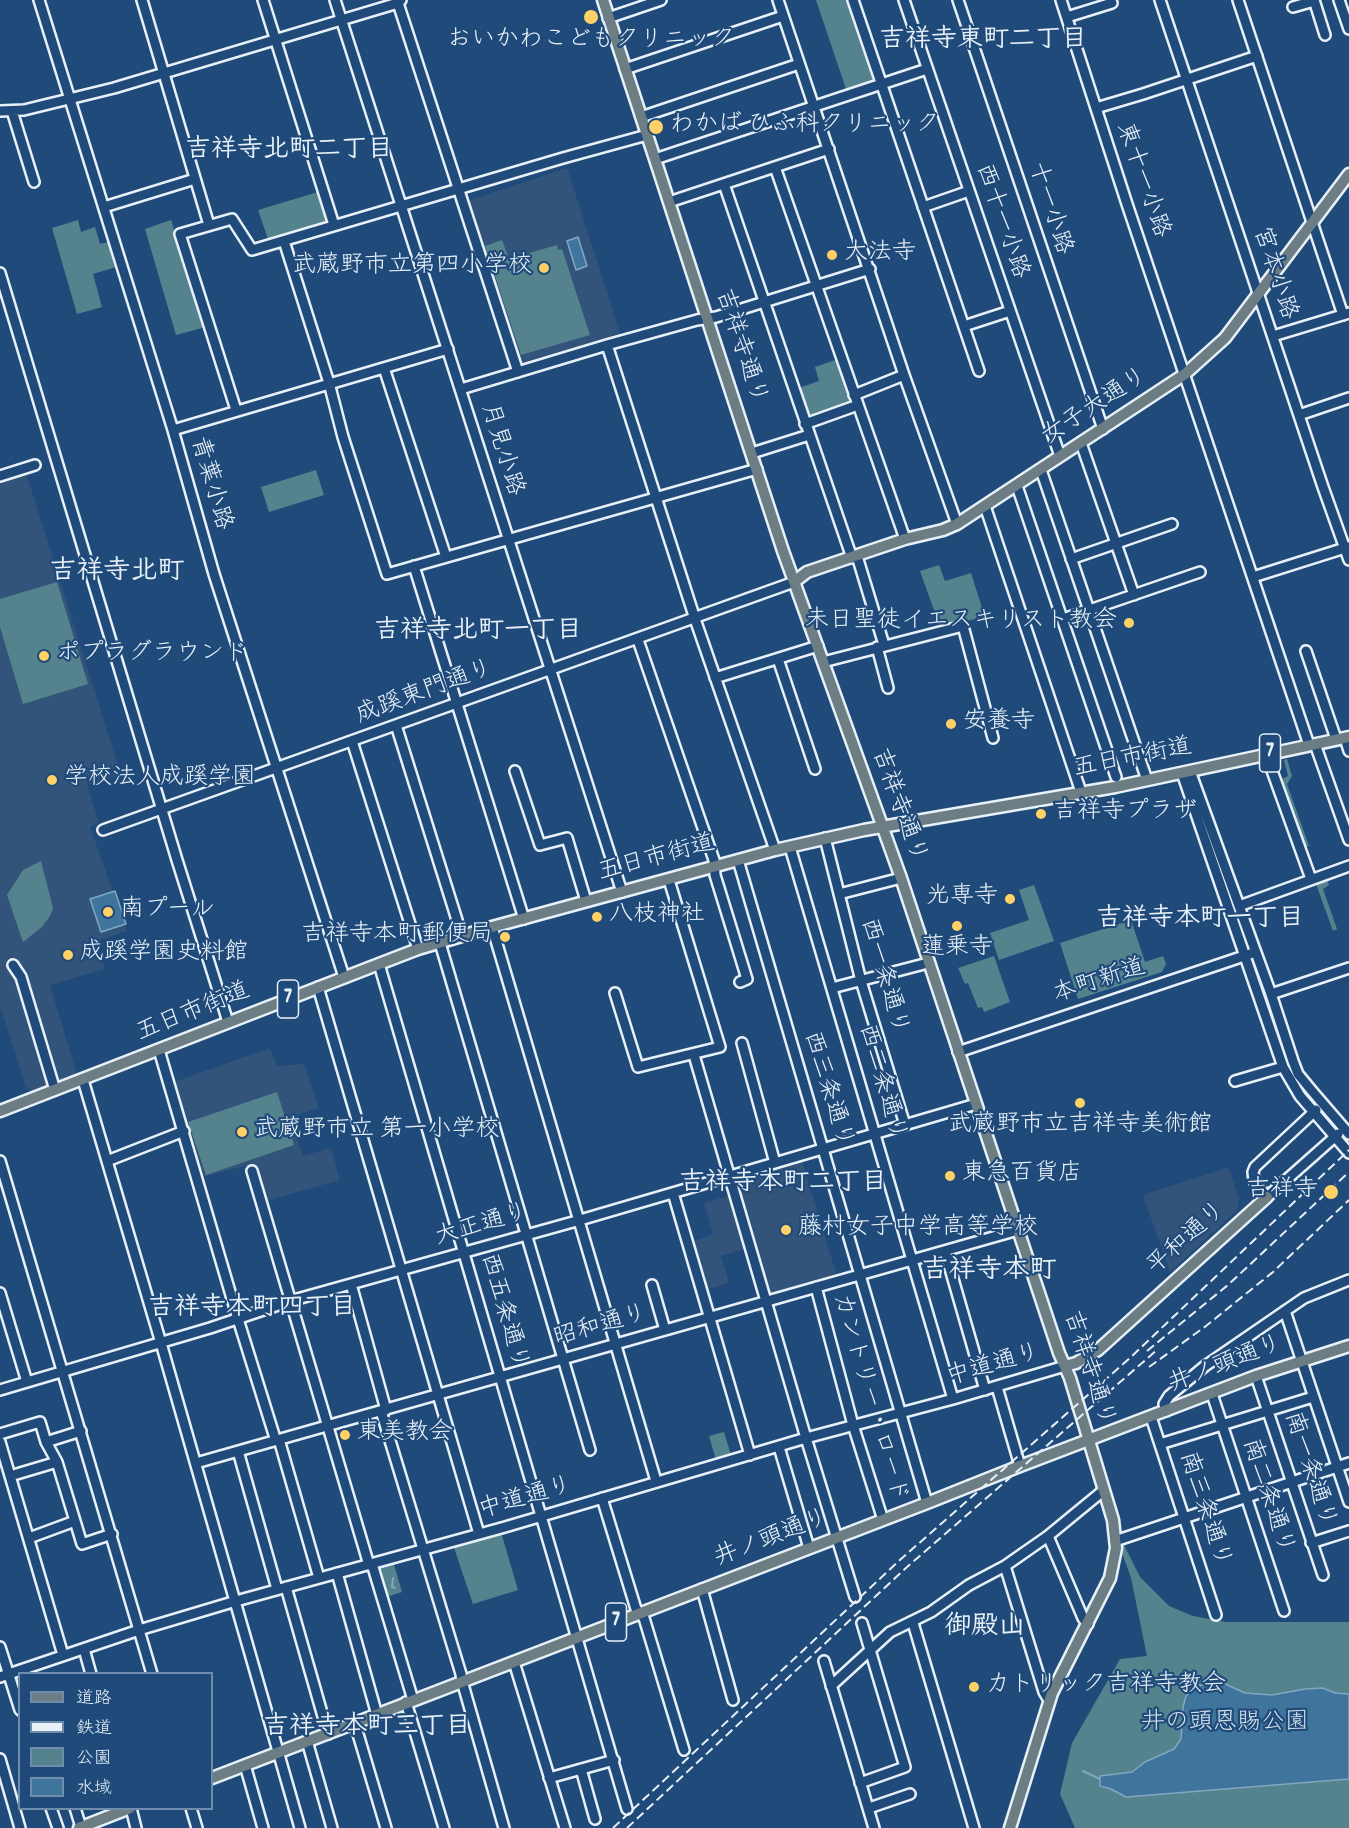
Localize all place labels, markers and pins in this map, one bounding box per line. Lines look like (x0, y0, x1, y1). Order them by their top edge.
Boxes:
marker: おいかわこどもクリニック (582, 8, 600, 26)
place label: おいかわこどもクリニック (447, 28, 735, 56)
place label: わかば ひふ科クリニック (670, 113, 939, 141)
marker: わかば ひふ科クリニック (647, 118, 665, 136)
place label: 大法寺 (844, 241, 916, 269)
marker: 大法寺 (825, 248, 839, 262)
place label: 武蔵野市立第四小学校 (292, 254, 532, 282)
marker: 武蔵野市立第四小学校 (537, 261, 551, 275)
place label: 未日聖徒イエスキリスト教会 (805, 609, 1117, 637)
marker: 未日聖徒イエスキリスト教会 (1122, 616, 1136, 630)
place label: ポプラグラウンド (56, 642, 248, 670)
marker: ポプラグラウンド (37, 649, 51, 663)
place label: 安養寺 (963, 710, 1035, 738)
marker: 安養寺 (944, 717, 958, 731)
place label: 学校法人成蹊学園 (64, 766, 256, 794)
marker: 学校法人成蹊学園 (45, 773, 59, 787)
place label: 吉祥寺プラザ (1053, 800, 1197, 828)
marker: 吉祥寺プラザ (1034, 807, 1048, 821)
place label: 光専寺 (926, 885, 998, 913)
marker: 光専寺 (1003, 892, 1017, 906)
place label: 南プール (120, 898, 215, 926)
place label: 八枝神社 (609, 903, 705, 931)
marker: 南プール (101, 905, 115, 919)
marker: 八枝神社 (590, 910, 604, 924)
marker: 蓮乗寺 (950, 919, 964, 933)
place label: 吉祥寺本町郵便局 (301, 923, 493, 951)
marker: 吉祥寺本町郵便局 (498, 930, 512, 944)
place label: 蓮乗寺 (921, 936, 993, 964)
place label: 成蹊学園史料館 (80, 941, 248, 969)
marker: 成蹊学園史料館 (61, 948, 75, 962)
marker: 武蔵野市立吉祥寺美術館 (1073, 1096, 1087, 1110)
place label: 武蔵野市立吉祥寺美術館 (948, 1113, 1212, 1141)
place label: 武蔵野市立 第一小学校 (254, 1118, 499, 1146)
marker: 武蔵野市立 第一小学校 (235, 1125, 249, 1139)
place label: 東急百貨店 (962, 1162, 1082, 1190)
marker: 東急百貨店 (943, 1169, 957, 1183)
place label: 吉祥寺 (1246, 1178, 1318, 1206)
marker: 吉祥寺 (1322, 1183, 1340, 1201)
place label: 藤村女子中学高等学校 (798, 1216, 1038, 1244)
marker: 藤村女子中学高等学校 (779, 1223, 793, 1237)
place label: 東美教会 (357, 1421, 453, 1449)
marker: 東美教会 (338, 1428, 352, 1442)
place label: カトリック吉祥寺教会 (986, 1673, 1226, 1701)
marker: カトリック吉祥寺教会 (967, 1680, 981, 1694)

